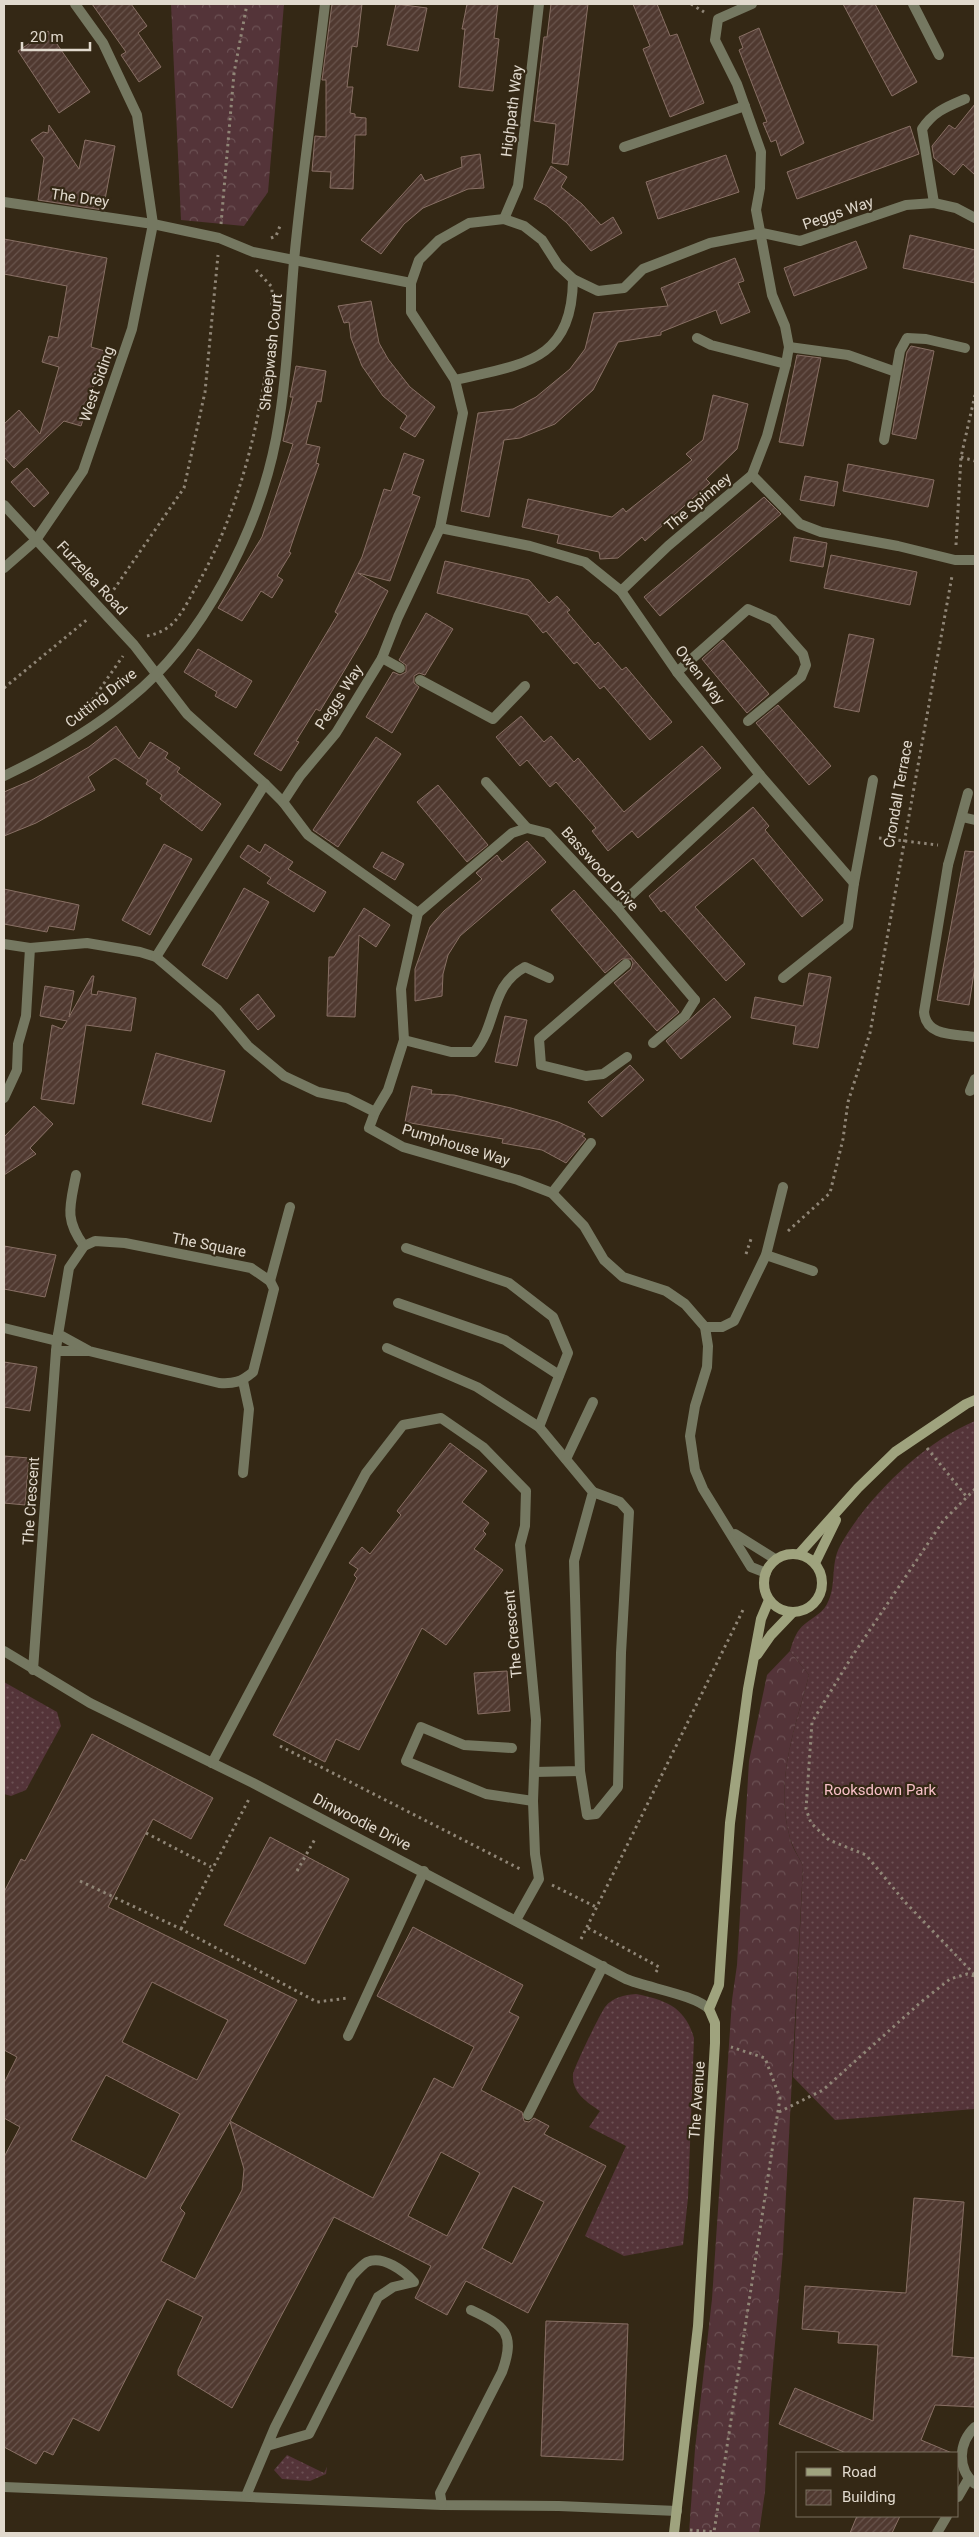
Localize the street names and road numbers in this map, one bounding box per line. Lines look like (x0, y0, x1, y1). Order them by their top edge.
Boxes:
street label: Highpath Way (497, 64, 527, 158)
street label: The Drey (50, 185, 110, 211)
street label: Peggs Way (800, 192, 876, 234)
street label: Sheepwash Court (256, 292, 286, 411)
street label: West Siding (76, 344, 118, 424)
street label: The Spinney (661, 469, 735, 535)
street label: Furzelea Road (53, 537, 131, 619)
street label: Owen Way (671, 642, 729, 708)
street label: Peggs Way (311, 661, 367, 733)
street label: Cutting Drive (62, 665, 140, 731)
street label: Crondall Terrace (880, 739, 916, 849)
street label: Basswood Drive (557, 823, 643, 915)
street label: Pumphouse Way (400, 1120, 512, 1170)
street label: The Square (170, 1229, 248, 1261)
street label: The Crescent (19, 1456, 43, 1546)
street label: The Crescent (500, 1589, 526, 1679)
street label: Dinwoodie Drive (310, 1790, 414, 1854)
street label: The Avenue (685, 2060, 709, 2140)

